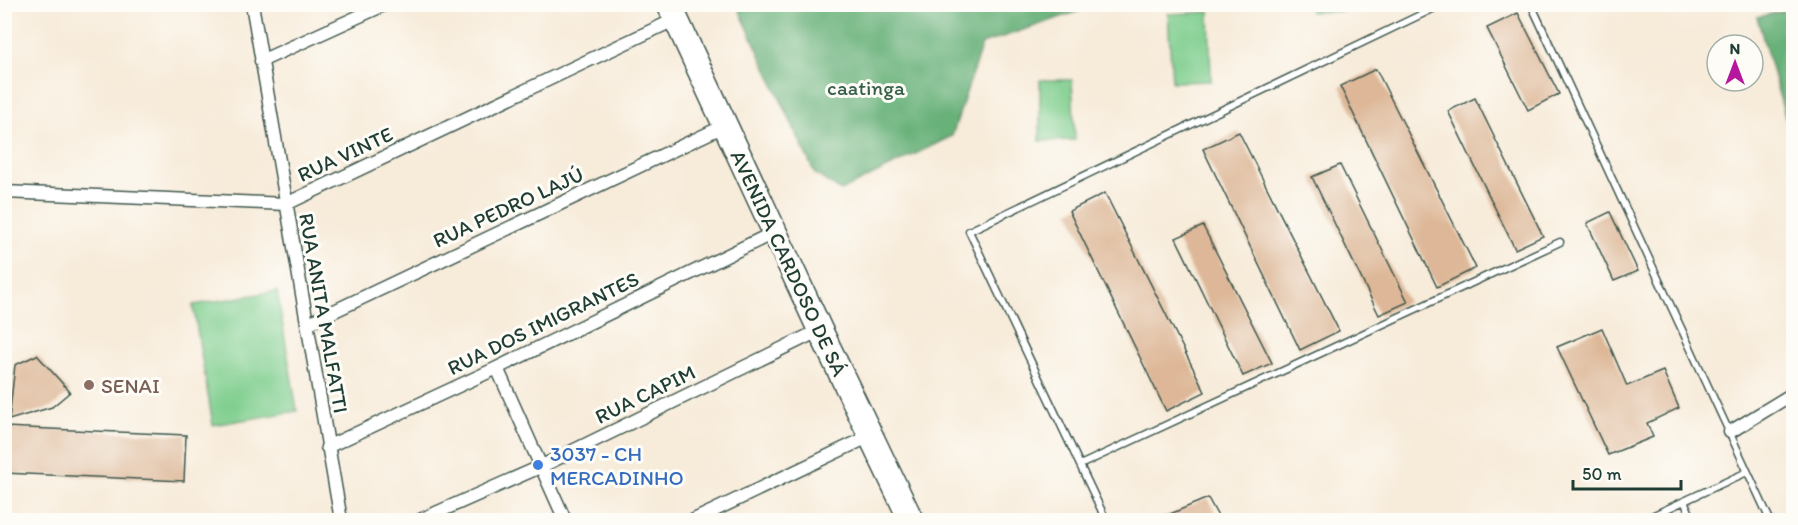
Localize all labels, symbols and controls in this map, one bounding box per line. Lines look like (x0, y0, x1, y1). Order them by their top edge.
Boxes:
north arrow (1705, 33, 1765, 93)
text: N (1730, 39, 1740, 58)
park label: caatinga (827, 75, 905, 100)
street label: RUA VINTE (293, 121, 397, 187)
street label: AVENIDA CARDOSO DE SÁ (726, 146, 853, 381)
street label: RUA PEDRO LAJÚ (429, 161, 587, 253)
street label: RUA ANITA MALFATTI (294, 211, 354, 415)
street label: RUA DOS IMIGRANTES (443, 266, 643, 380)
street label: RUA CAPIM (591, 359, 699, 429)
place label: SENAI (101, 373, 160, 398)
marker: SENAI (82, 378, 96, 392)
place label: 3037 - CH MERCADINHO (550, 441, 684, 490)
scale bar (1573, 453, 1681, 491)
marker: 3037 - CH MERCADINHO (531, 458, 545, 472)
text: 50 m (1582, 463, 1622, 485)

